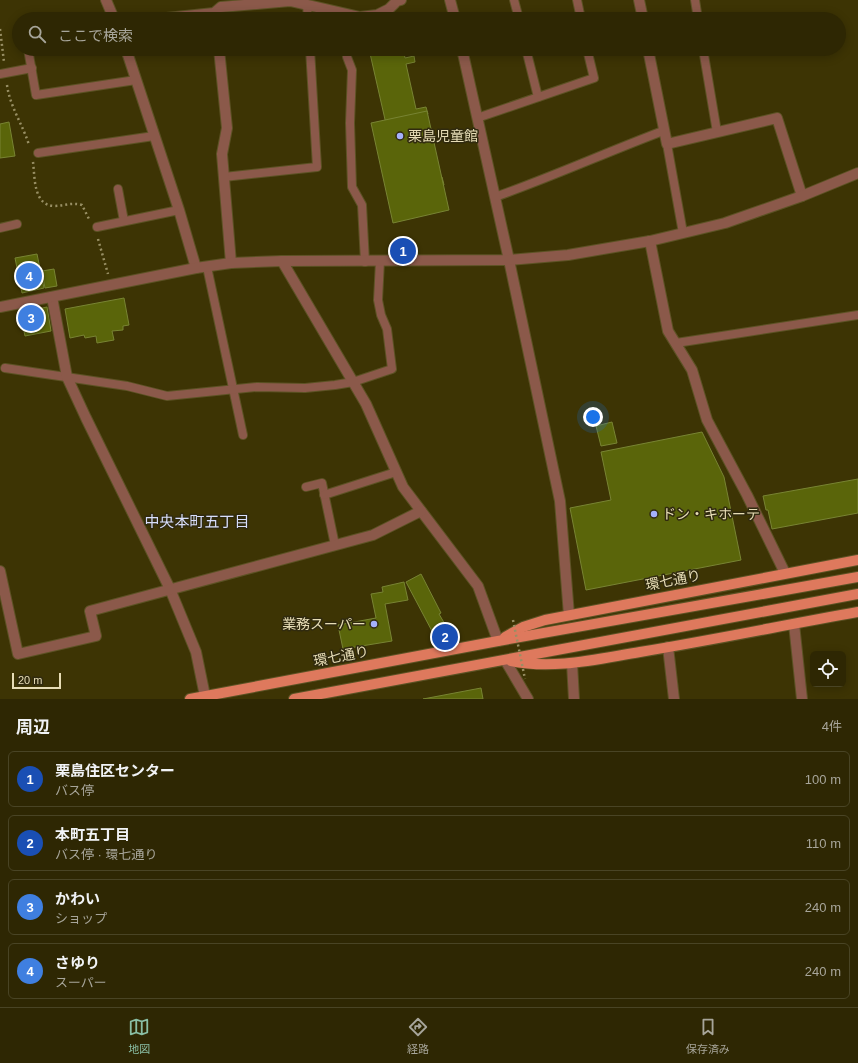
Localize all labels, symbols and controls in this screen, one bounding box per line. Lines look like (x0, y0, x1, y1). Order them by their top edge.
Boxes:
search box (12, 12, 846, 56)
icon: search (26, 23, 48, 45)
text: ここで検索 (58, 27, 133, 44)
place label: 栗島児童館 (408, 128, 478, 144)
marker: 栗島児童館 (395, 131, 405, 141)
pin: 1 (390, 236, 416, 266)
pin: 4 (16, 261, 42, 291)
pin: 3 (18, 303, 44, 333)
your location (583, 407, 603, 427)
place label: ドン・キホーテ (662, 506, 760, 522)
marker: ドン・キホーテ (649, 509, 659, 519)
district label: 中央本町五丁目 (144, 513, 250, 530)
street label: 環七通り (644, 567, 702, 593)
place label: 業務スーパー (282, 616, 366, 632)
marker: 業務スーパー (369, 619, 379, 629)
pin: 2 (432, 622, 458, 652)
street label: 環七通り (312, 643, 370, 669)
map controls (810, 651, 846, 687)
button: locate (810, 651, 846, 687)
scale bar (12, 671, 61, 690)
text: 20 m (18, 674, 42, 686)
text: 周辺 (16, 718, 50, 737)
text: 4件 (822, 719, 842, 734)
text: 栗島住区センター (55, 762, 175, 779)
text: 1 (26, 772, 34, 787)
text: 100 m (805, 772, 841, 787)
text: バス停 (55, 783, 94, 798)
text: 本町五丁目 (55, 826, 130, 843)
text: 2 (26, 836, 34, 851)
text: 110 m (806, 836, 841, 851)
text: バス停 · 環七通り (55, 847, 158, 862)
text: かわい (55, 890, 100, 907)
text: 3 (26, 900, 34, 915)
text: 240 m (805, 900, 841, 915)
text: ショップ (55, 911, 107, 926)
text: さゆり (55, 954, 100, 971)
text: 4 (26, 964, 34, 979)
text: 240 m (805, 964, 841, 979)
text: スーパー (55, 975, 107, 990)
tab: 地図 (128, 1016, 150, 1056)
tab: 経路 (407, 1016, 429, 1056)
tab: 保存済み (686, 1016, 730, 1056)

